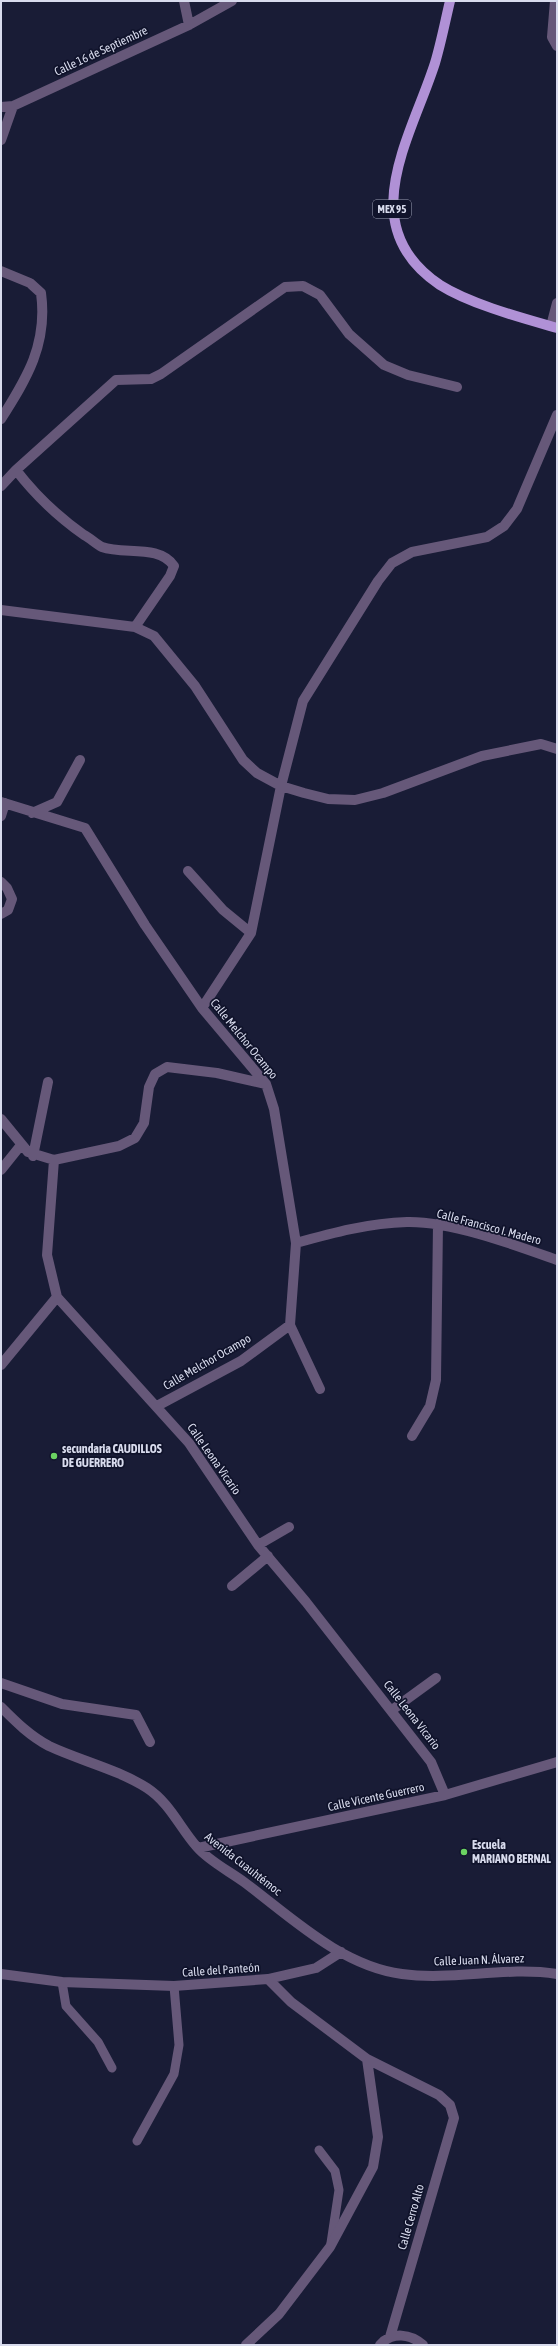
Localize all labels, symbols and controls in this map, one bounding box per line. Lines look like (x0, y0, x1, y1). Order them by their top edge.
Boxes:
street label: Calle 16 de Septiembre (52, 23, 150, 79)
road number: MEX 95 (373, 200, 411, 218)
street label: Calle Melchor Ocampo (207, 996, 281, 1082)
street label: Calle Francisco I. Madero (435, 1206, 543, 1248)
street label: Calle Melchor Ocampo (161, 1331, 254, 1393)
street label: Calle Leona Vicario (184, 1421, 244, 1498)
place label: secundaria CAUDILLOS DE GUERRERO (62, 1442, 162, 1470)
marker: secundaria CAUDILLOS DE GUERRERO (49, 1451, 59, 1461)
street label: Calle Leona Vicario (381, 1678, 443, 1753)
street label: Calle Vicente Guerrero (326, 1780, 426, 1814)
street label: Avenida Cuauhtémoc (202, 1830, 285, 1899)
place label: Escuela MARIANO BERNAL (472, 1838, 551, 1866)
marker: Escuela MARIANO BERNAL (459, 1847, 469, 1857)
street label: Calle Juan N. Álvarez (434, 1951, 525, 1969)
street label: Calle del Panteón (182, 1960, 260, 1980)
street label: Calle Cerro Alto (395, 2182, 427, 2251)

